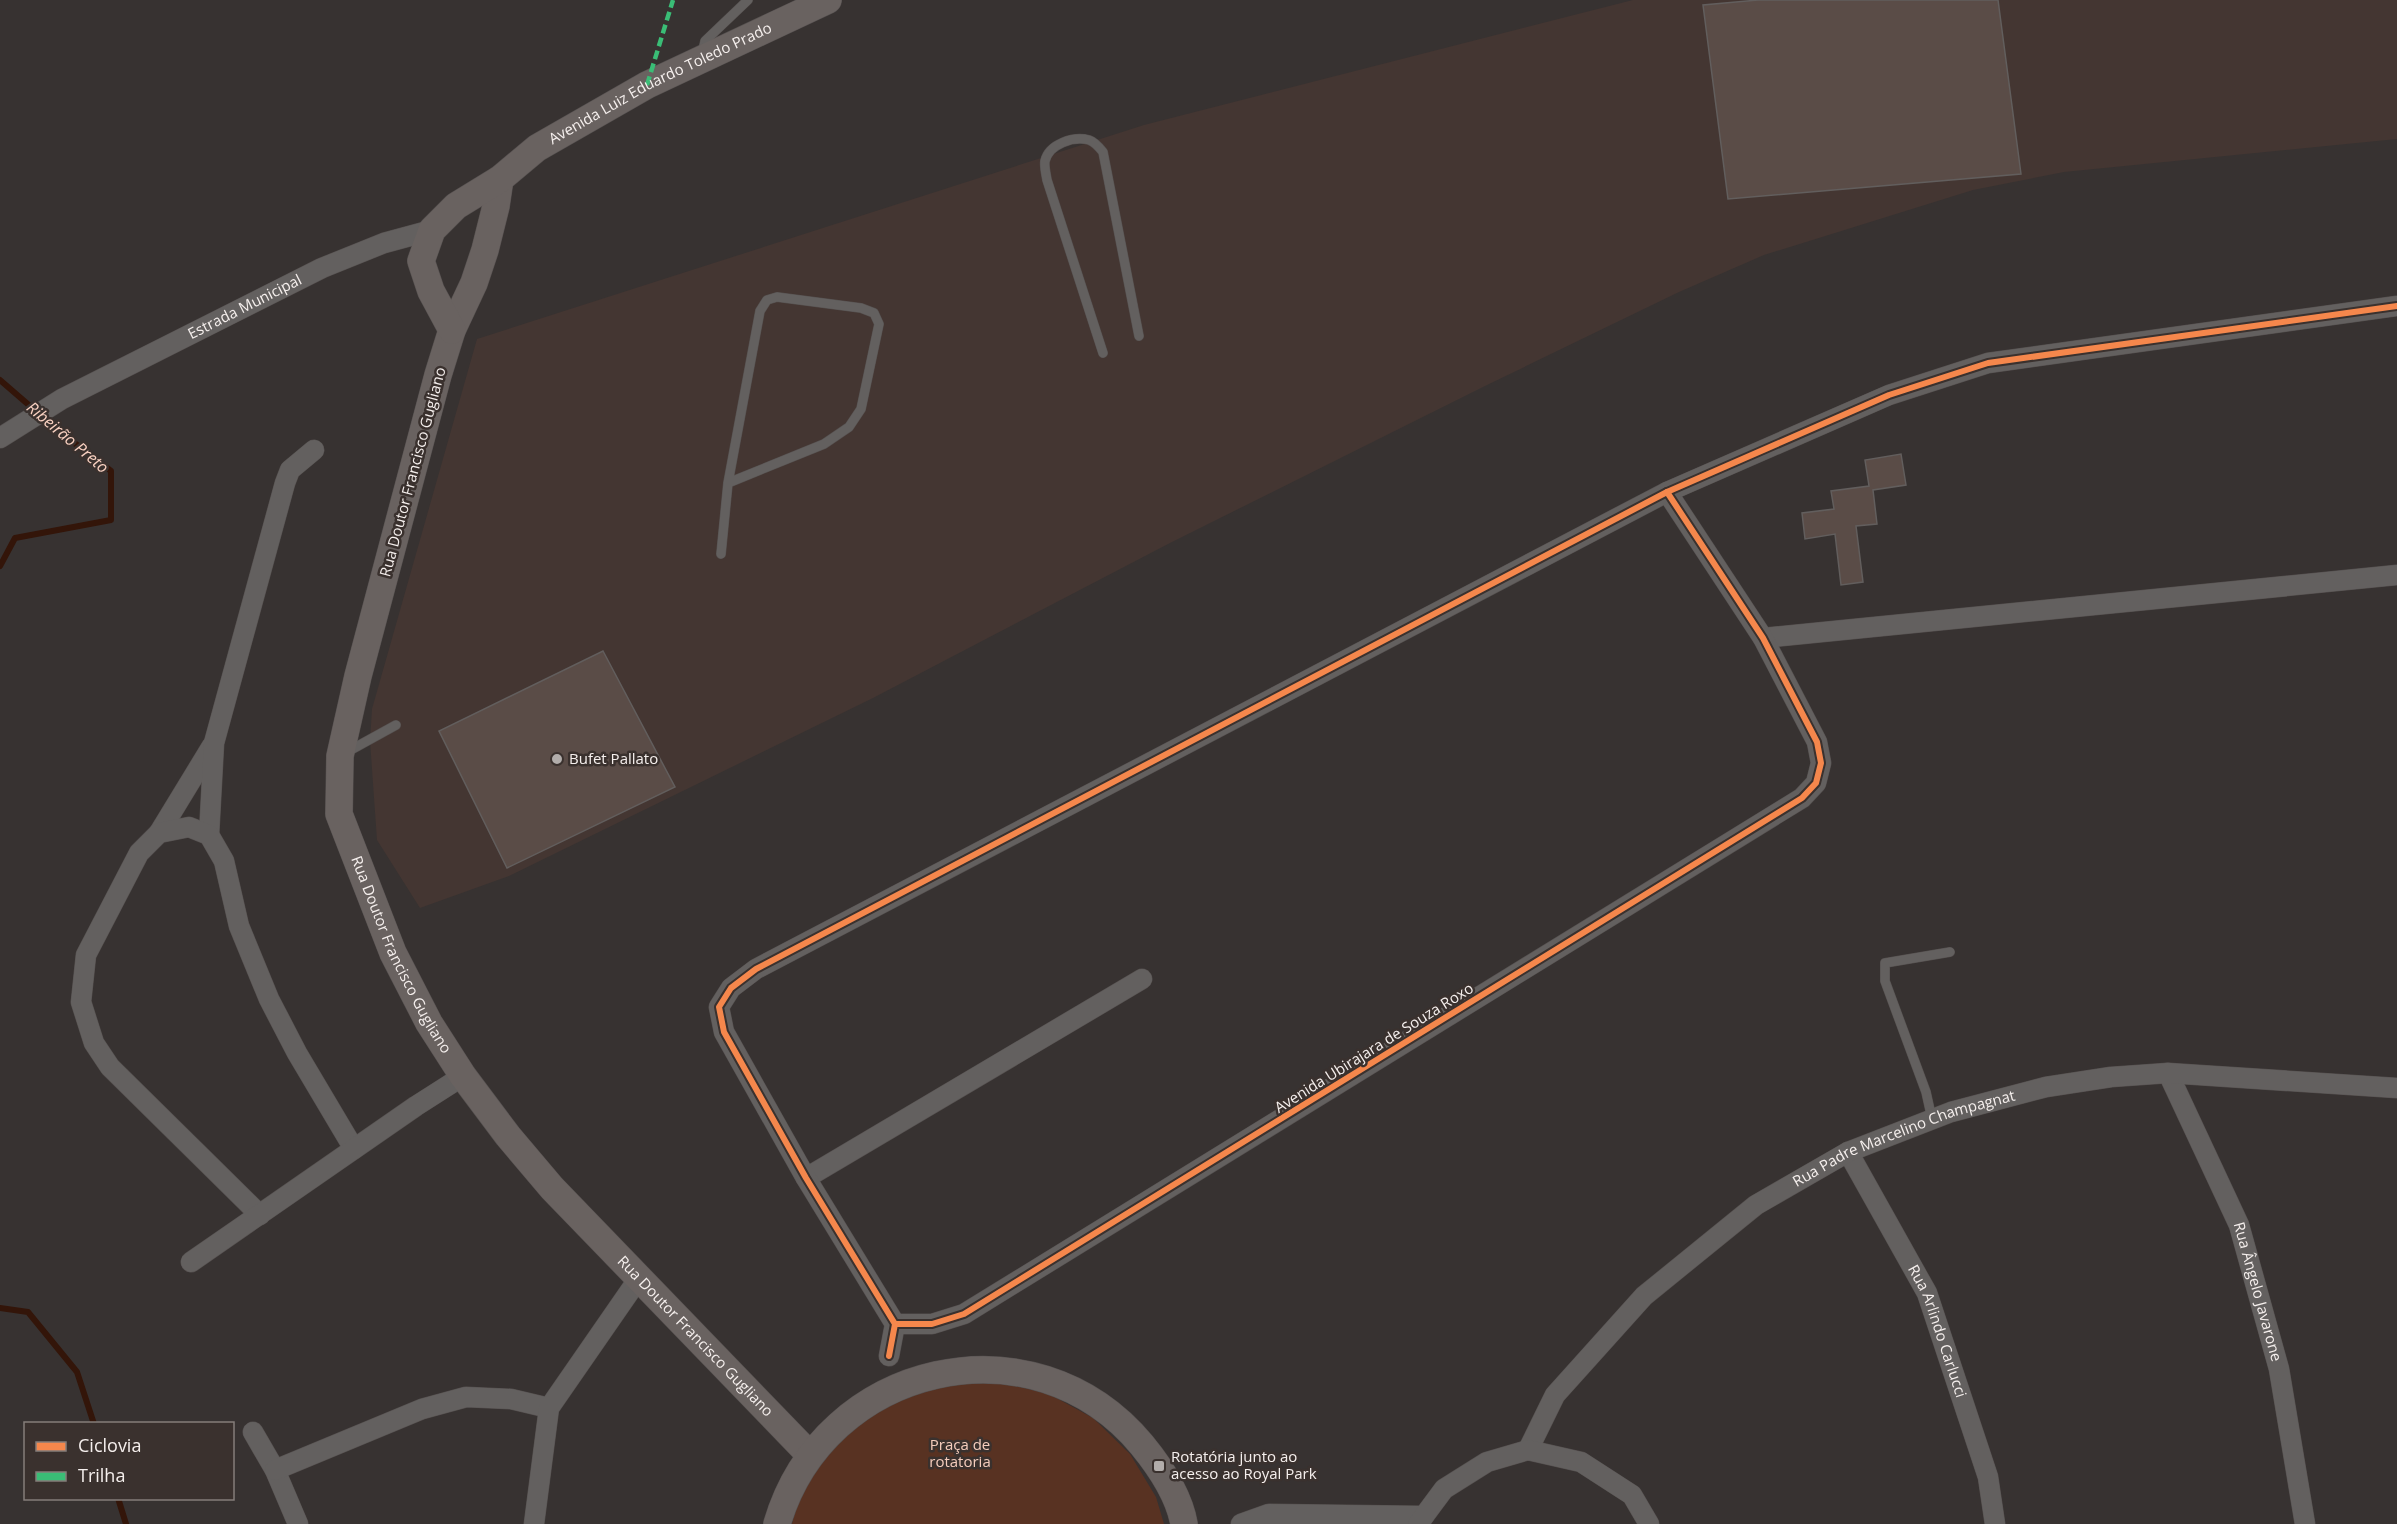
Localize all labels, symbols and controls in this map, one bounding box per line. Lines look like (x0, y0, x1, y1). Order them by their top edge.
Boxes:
street label: Avenida Luiz Eduardo Toledo Prado (545, 17, 775, 148)
street label: Estrada Municipal (184, 269, 305, 343)
street label: Rua Doutor Francisco Gugliano (374, 365, 450, 579)
water label: Ribeirão Preto (22, 396, 114, 478)
place label: Bufet Pallato (569, 748, 658, 768)
marker: Bufet Pallato (550, 752, 564, 766)
street label: Rua Doutor Francisco Gugliano (347, 853, 457, 1057)
street label: Avenida Ubirajara de Souza Roxo (1270, 977, 1477, 1117)
street label: Rua Padre Marcelino Champagnat (1789, 1085, 2017, 1191)
street label: Rua Ângelo Javarone (2230, 1219, 2287, 1363)
street label: Rua Doutor Francisco Gugliano (614, 1251, 778, 1420)
street label: Rua Arlindo Carlucci (1904, 1261, 1972, 1400)
legend (24, 1422, 234, 1500)
text: Ciclovia (78, 1433, 141, 1457)
park label: Praça de rotatoria (929, 1434, 991, 1471)
place label: Rotatória junto ao acesso ao Royal Park (1171, 1446, 1317, 1483)
marker: Rotatória junto ao acesso ao Royal Park (1152, 1459, 1166, 1473)
text: Trilha (78, 1463, 125, 1487)

